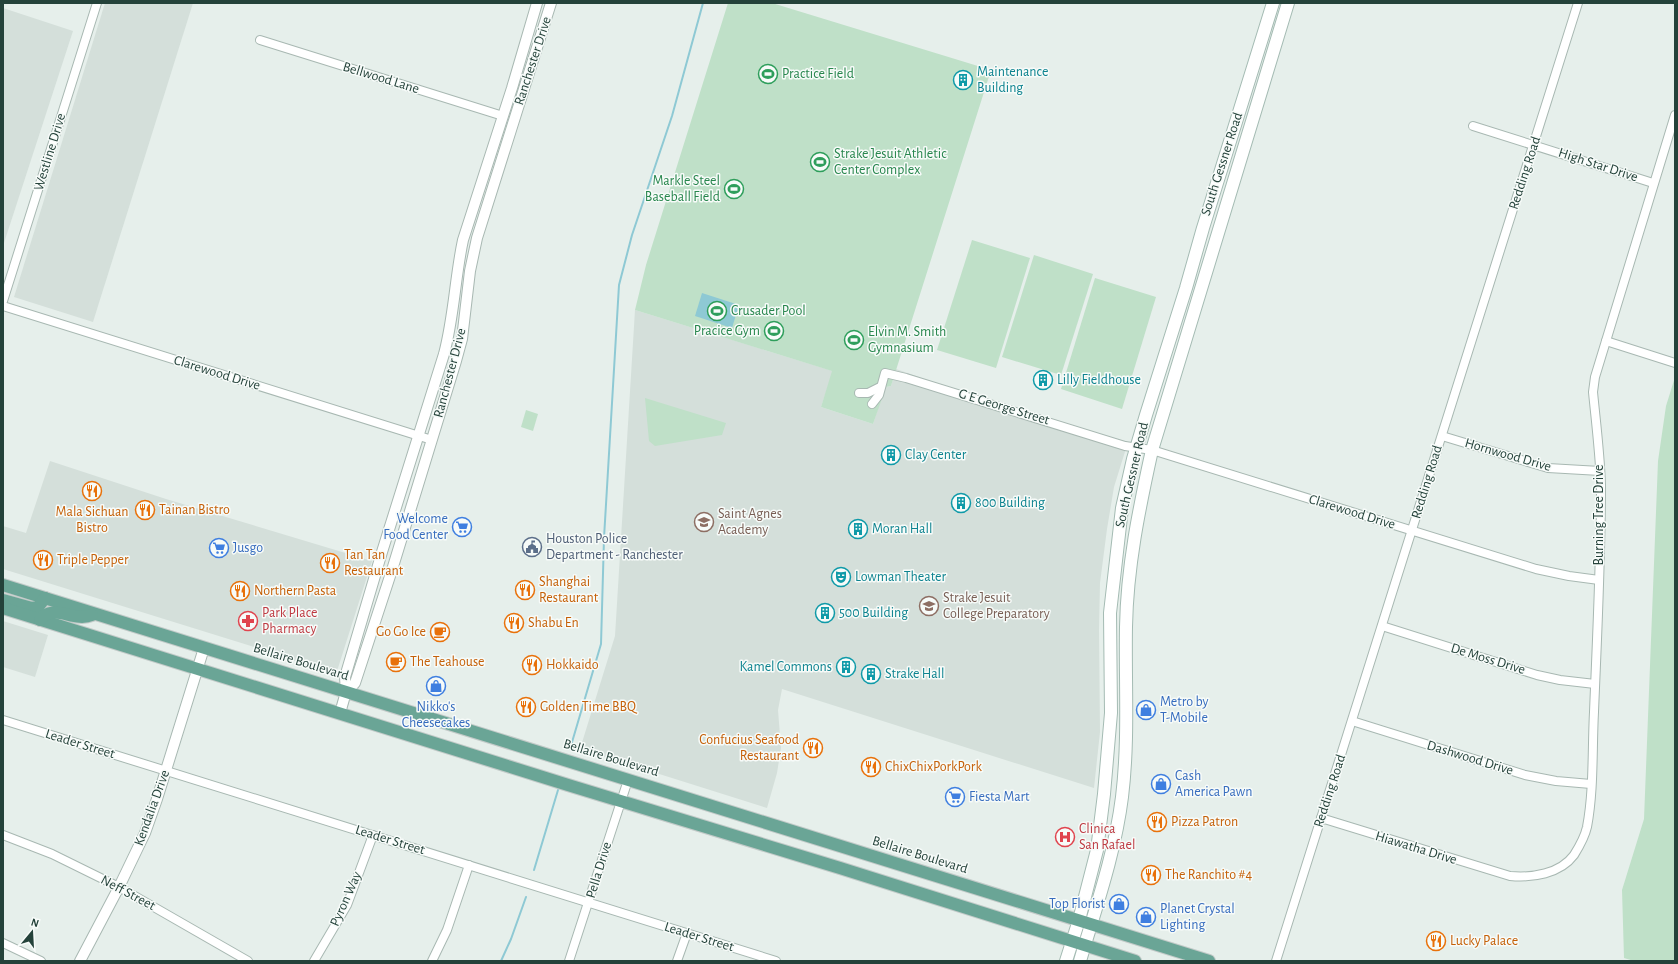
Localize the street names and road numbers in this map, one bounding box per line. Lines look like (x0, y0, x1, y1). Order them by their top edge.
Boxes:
street label: Ranchester Drive (512, 15, 554, 107)
street label: Bellwood Lane (341, 60, 421, 96)
street label: South Gessner Road (1199, 111, 1245, 217)
street label: Westline Drive (32, 112, 68, 192)
street label: Redding Road (1507, 135, 1543, 211)
street label: High Star Drive (1556, 146, 1640, 184)
street label: Ranchester Drive (431, 327, 469, 419)
street label: Clarewood Drive (172, 353, 262, 393)
street label: G E George Street (957, 387, 1052, 428)
street label: South Gessner Road (1113, 421, 1151, 529)
street label: Hornwood Drive (1463, 436, 1553, 474)
street label: Redding Road (1409, 444, 1445, 520)
street label: Burning Tree Drive (1592, 465, 1606, 565)
street label: Clarewood Drive (1307, 492, 1397, 532)
street label: Bellaire Boulevard (252, 641, 350, 683)
street label: De Moss Drive (1449, 641, 1527, 677)
street label: Leader Street (44, 727, 117, 761)
street label: Bellaire Boulevard (562, 737, 660, 779)
street label: Dashwood Drive (1425, 738, 1515, 778)
street label: Redding Road (1312, 753, 1348, 829)
street label: Kendalia Drive (132, 768, 172, 848)
street label: Leader Street (354, 823, 427, 857)
street label: Hiawatha Drive (1374, 829, 1458, 867)
street label: Bellaire Boulevard (871, 834, 969, 876)
street label: Pella Drive (584, 840, 614, 900)
street label: Pyron Way (328, 870, 364, 928)
street label: Neff Street (98, 873, 158, 913)
street label: Leader Street (663, 920, 736, 954)

